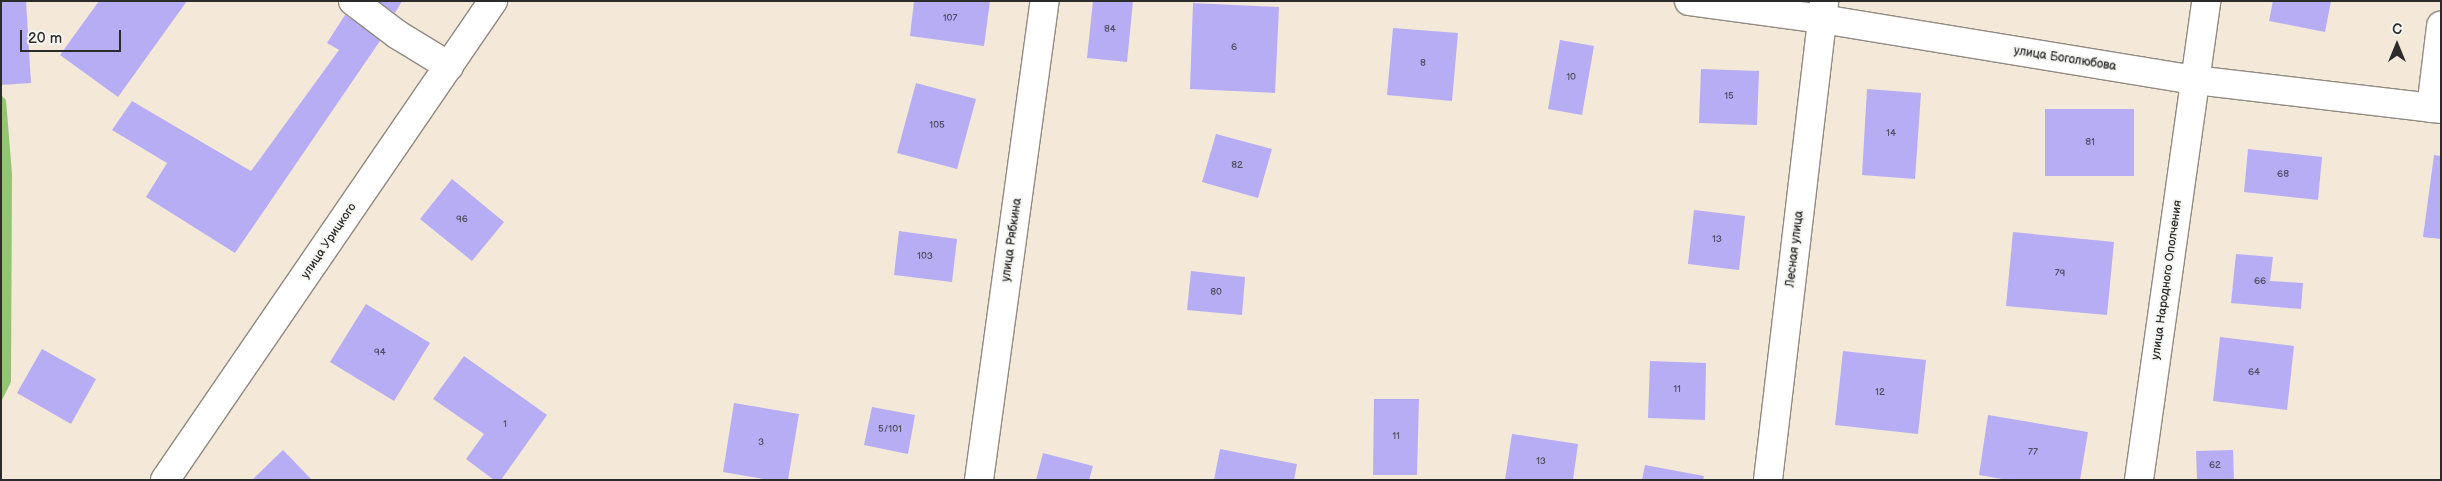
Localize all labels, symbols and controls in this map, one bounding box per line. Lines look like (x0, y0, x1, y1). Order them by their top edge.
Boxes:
house number: 107 (943, 13, 957, 25)
scale bar (22, 20, 124, 52)
north arrow (2372, 20, 2422, 70)
text: С (2392, 21, 2402, 38)
house number: 84 (1104, 24, 1116, 36)
text: 20 m (28, 29, 62, 48)
house number: 6 (1231, 42, 1237, 54)
street label: улица Боголюбова (2013, 44, 2117, 74)
house number: 8 (1420, 58, 1426, 70)
house number: 10 (1566, 72, 1576, 84)
house number: 15 (1724, 91, 1734, 103)
house number: 105 (929, 120, 945, 132)
house number: 14 (1886, 128, 1896, 140)
house number: 81 (2085, 137, 2095, 149)
house number: 82 (1231, 160, 1243, 172)
house number: 68 (2277, 169, 2289, 181)
street label: улица Рябкина (999, 197, 1025, 283)
street label: улица Народного Ополчения (2149, 199, 2185, 361)
street label: улица Урицкого (298, 201, 360, 281)
street label: Лесная улица (1783, 210, 1807, 288)
house number: 96 (456, 214, 468, 226)
house number: 13 (1712, 234, 1722, 246)
house number: 103 (917, 251, 933, 263)
house number: 79 (2055, 268, 2065, 280)
house number: 66 (2254, 276, 2266, 288)
house number: 80 (1210, 287, 1222, 299)
house number: 94 (374, 347, 386, 359)
house number: 64 (2248, 367, 2260, 379)
house number: 11 (1673, 384, 1681, 396)
house number: 12 (1875, 387, 1885, 399)
house number: 1 (503, 419, 507, 431)
house number: 5/101 (878, 424, 902, 436)
house number: 11 (1392, 431, 1400, 443)
house number: 3 (758, 437, 764, 449)
house number: 77 (2028, 447, 2038, 459)
house number: 13 (1536, 456, 1546, 468)
house number: 62 (2209, 460, 2221, 472)

